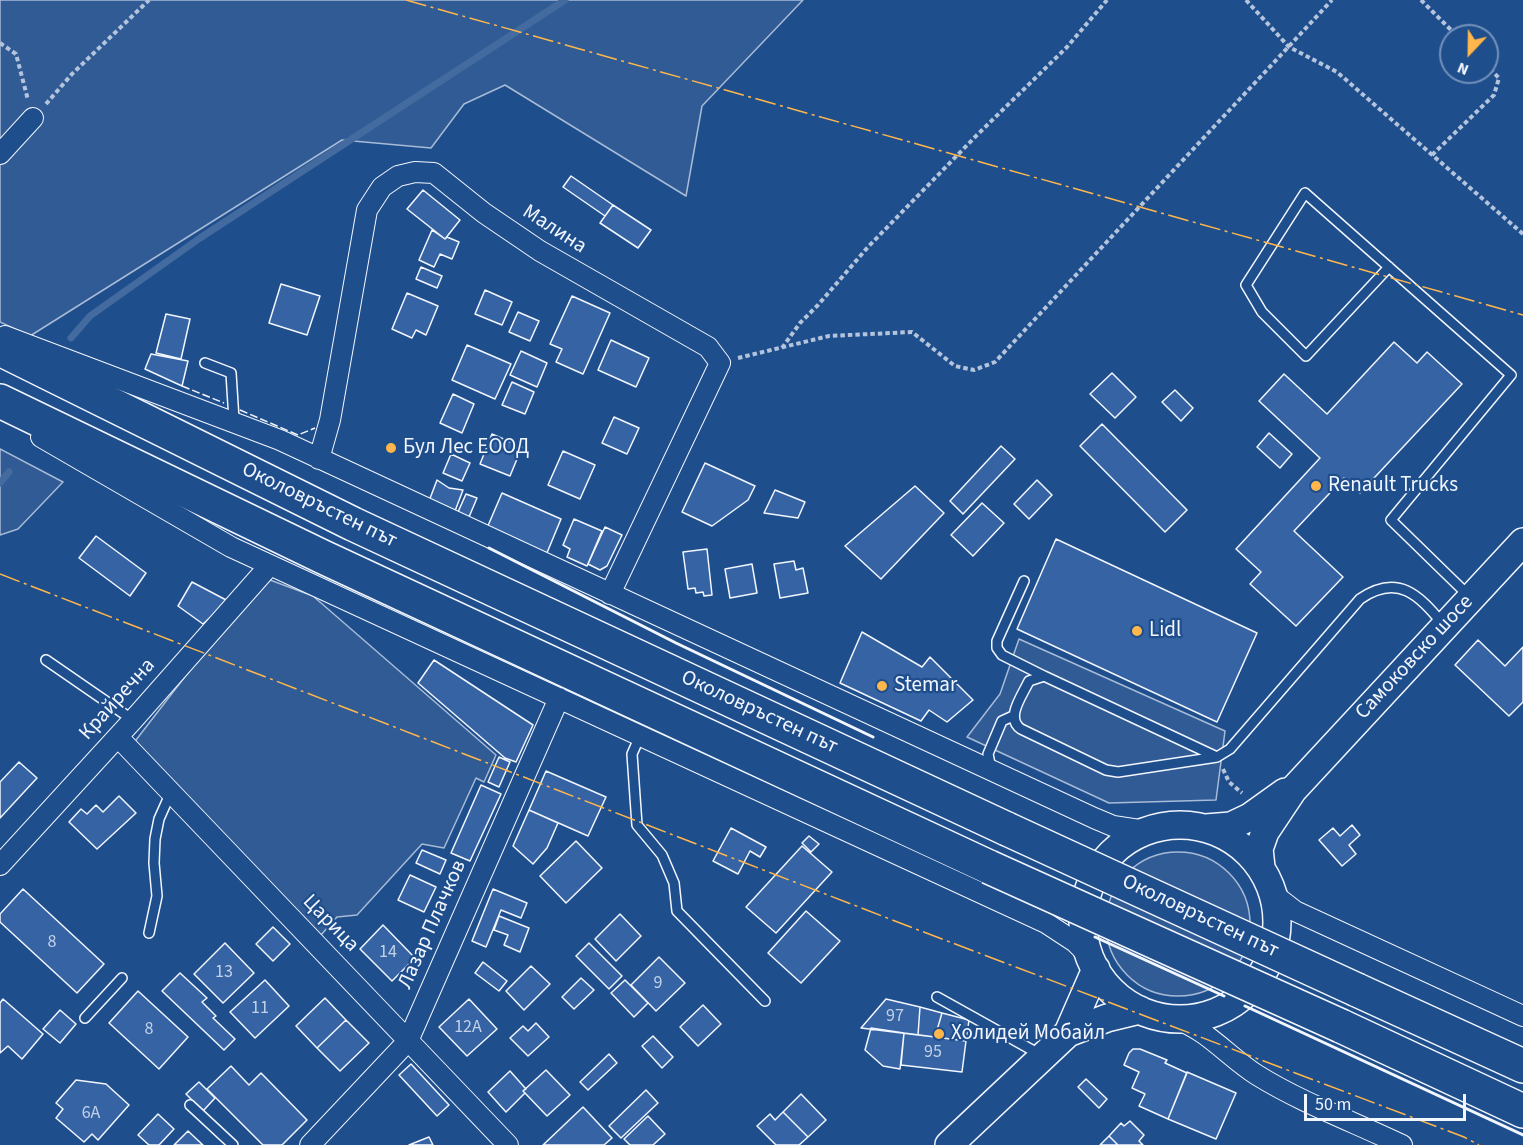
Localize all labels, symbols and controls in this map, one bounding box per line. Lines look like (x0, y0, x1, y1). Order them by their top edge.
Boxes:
north arrow (1439, 24, 1499, 84)
text: N (1454, 57, 1472, 81)
street label: Малина (517, 200, 591, 260)
place label: Бул Лес ЕООД (403, 435, 529, 461)
marker: Бул Лес ЕООД (384, 441, 398, 455)
street label: Околовръстен път (237, 457, 401, 555)
place label: Renault Trucks (1328, 473, 1458, 499)
marker: Renault Trucks (1309, 479, 1323, 493)
street label: Самоковско шосе (1351, 590, 1479, 726)
place label: Lidl (1149, 618, 1181, 644)
marker: Lidl (1130, 624, 1144, 638)
street label: Крайречна (75, 654, 161, 746)
street label: Околовръстен път (677, 666, 841, 760)
place label: Stemar (894, 673, 957, 699)
marker: Stemar (875, 679, 889, 693)
street label: Лазар Плачков (393, 857, 473, 993)
street label: Околовръстен път (1118, 870, 1282, 964)
street label: Царица (297, 890, 363, 958)
house number: 8 (48, 932, 56, 954)
house number: 14 (379, 942, 397, 964)
house number: 13 (215, 962, 233, 984)
house number: 9 (654, 973, 662, 995)
house number: 11 (251, 998, 269, 1020)
house number: 97 (886, 1006, 904, 1028)
house number: 12А (454, 1017, 482, 1039)
house number: 8 (145, 1019, 153, 1041)
place label: Холидей Мобайл (951, 1021, 1105, 1047)
marker: Холидей Мобайл (932, 1027, 946, 1041)
house number: 95 (924, 1042, 942, 1064)
scale bar (1307, 1082, 1469, 1120)
text: 50 m (1315, 1092, 1351, 1117)
house number: 6А (82, 1103, 100, 1125)

